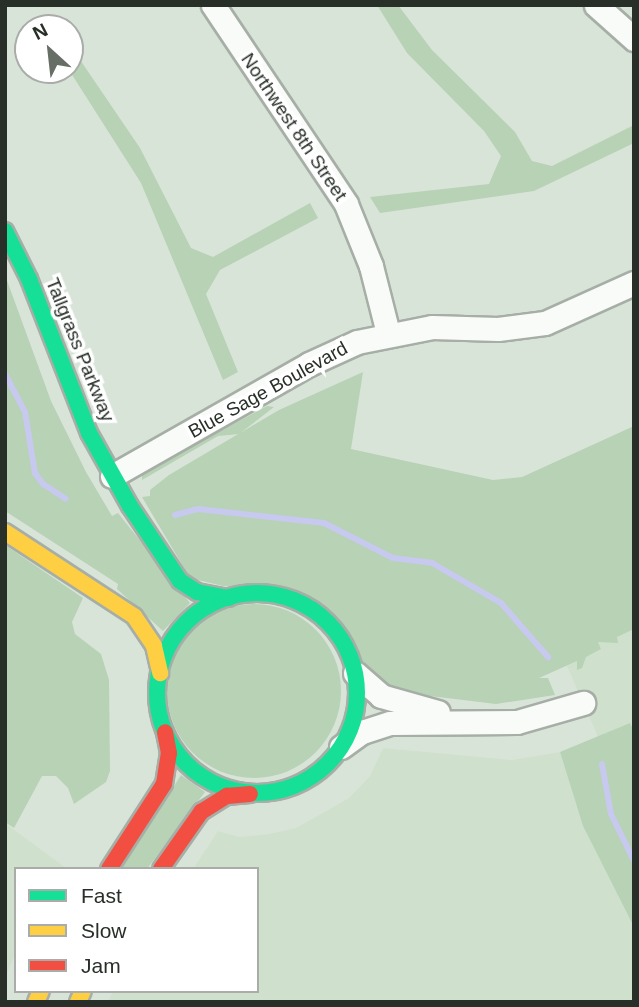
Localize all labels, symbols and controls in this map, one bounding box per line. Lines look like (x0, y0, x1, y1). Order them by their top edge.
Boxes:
north arrow (14, 14, 84, 84)
text: N (29, 19, 51, 44)
street label: Northwest 8th Street (236, 49, 352, 205)
street label: Tallgrass Parkway (41, 275, 119, 425)
street label: Blue Sage Boulevard (184, 337, 352, 443)
legend (14, 867, 259, 993)
text: Fast (81, 884, 122, 907)
text: Slow (81, 919, 127, 942)
text: Jam (81, 954, 121, 977)

